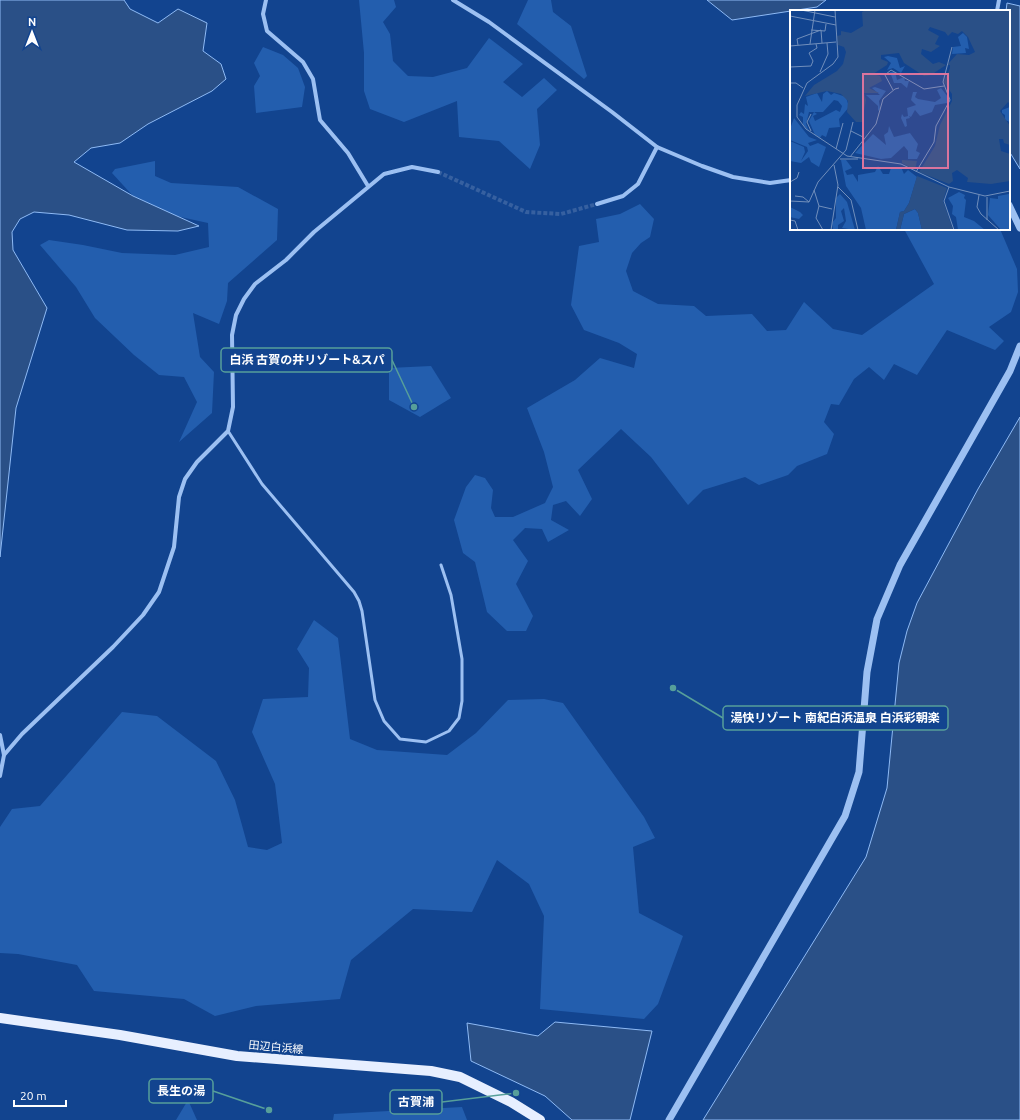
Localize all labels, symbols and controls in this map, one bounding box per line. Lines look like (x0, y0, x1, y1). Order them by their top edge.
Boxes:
inset map (790, 10, 1010, 230)
north arrow (12, 12, 52, 52)
text: N (28, 16, 36, 28)
callout: 白浜 古賀の井リゾート&スパ (221, 348, 392, 372)
text: 白浜 古賀の井リゾート&スパ (229, 353, 385, 366)
callout: 湯快リゾート 南紀白浜温泉 白浜彩朝楽 (723, 706, 948, 730)
text: 湯快リゾート 南紀白浜温泉 白浜彩朝楽 (730, 711, 940, 724)
street label: 田辺白浜線 (248, 1039, 304, 1055)
callout: 長生の湯 (149, 1079, 213, 1103)
scale bar (14, 1082, 66, 1108)
text: 長生の湯 (157, 1084, 205, 1097)
text: 20 m (20, 1089, 47, 1102)
callout: 古賀浦 (390, 1090, 442, 1114)
text: 古賀浦 (398, 1095, 434, 1108)

